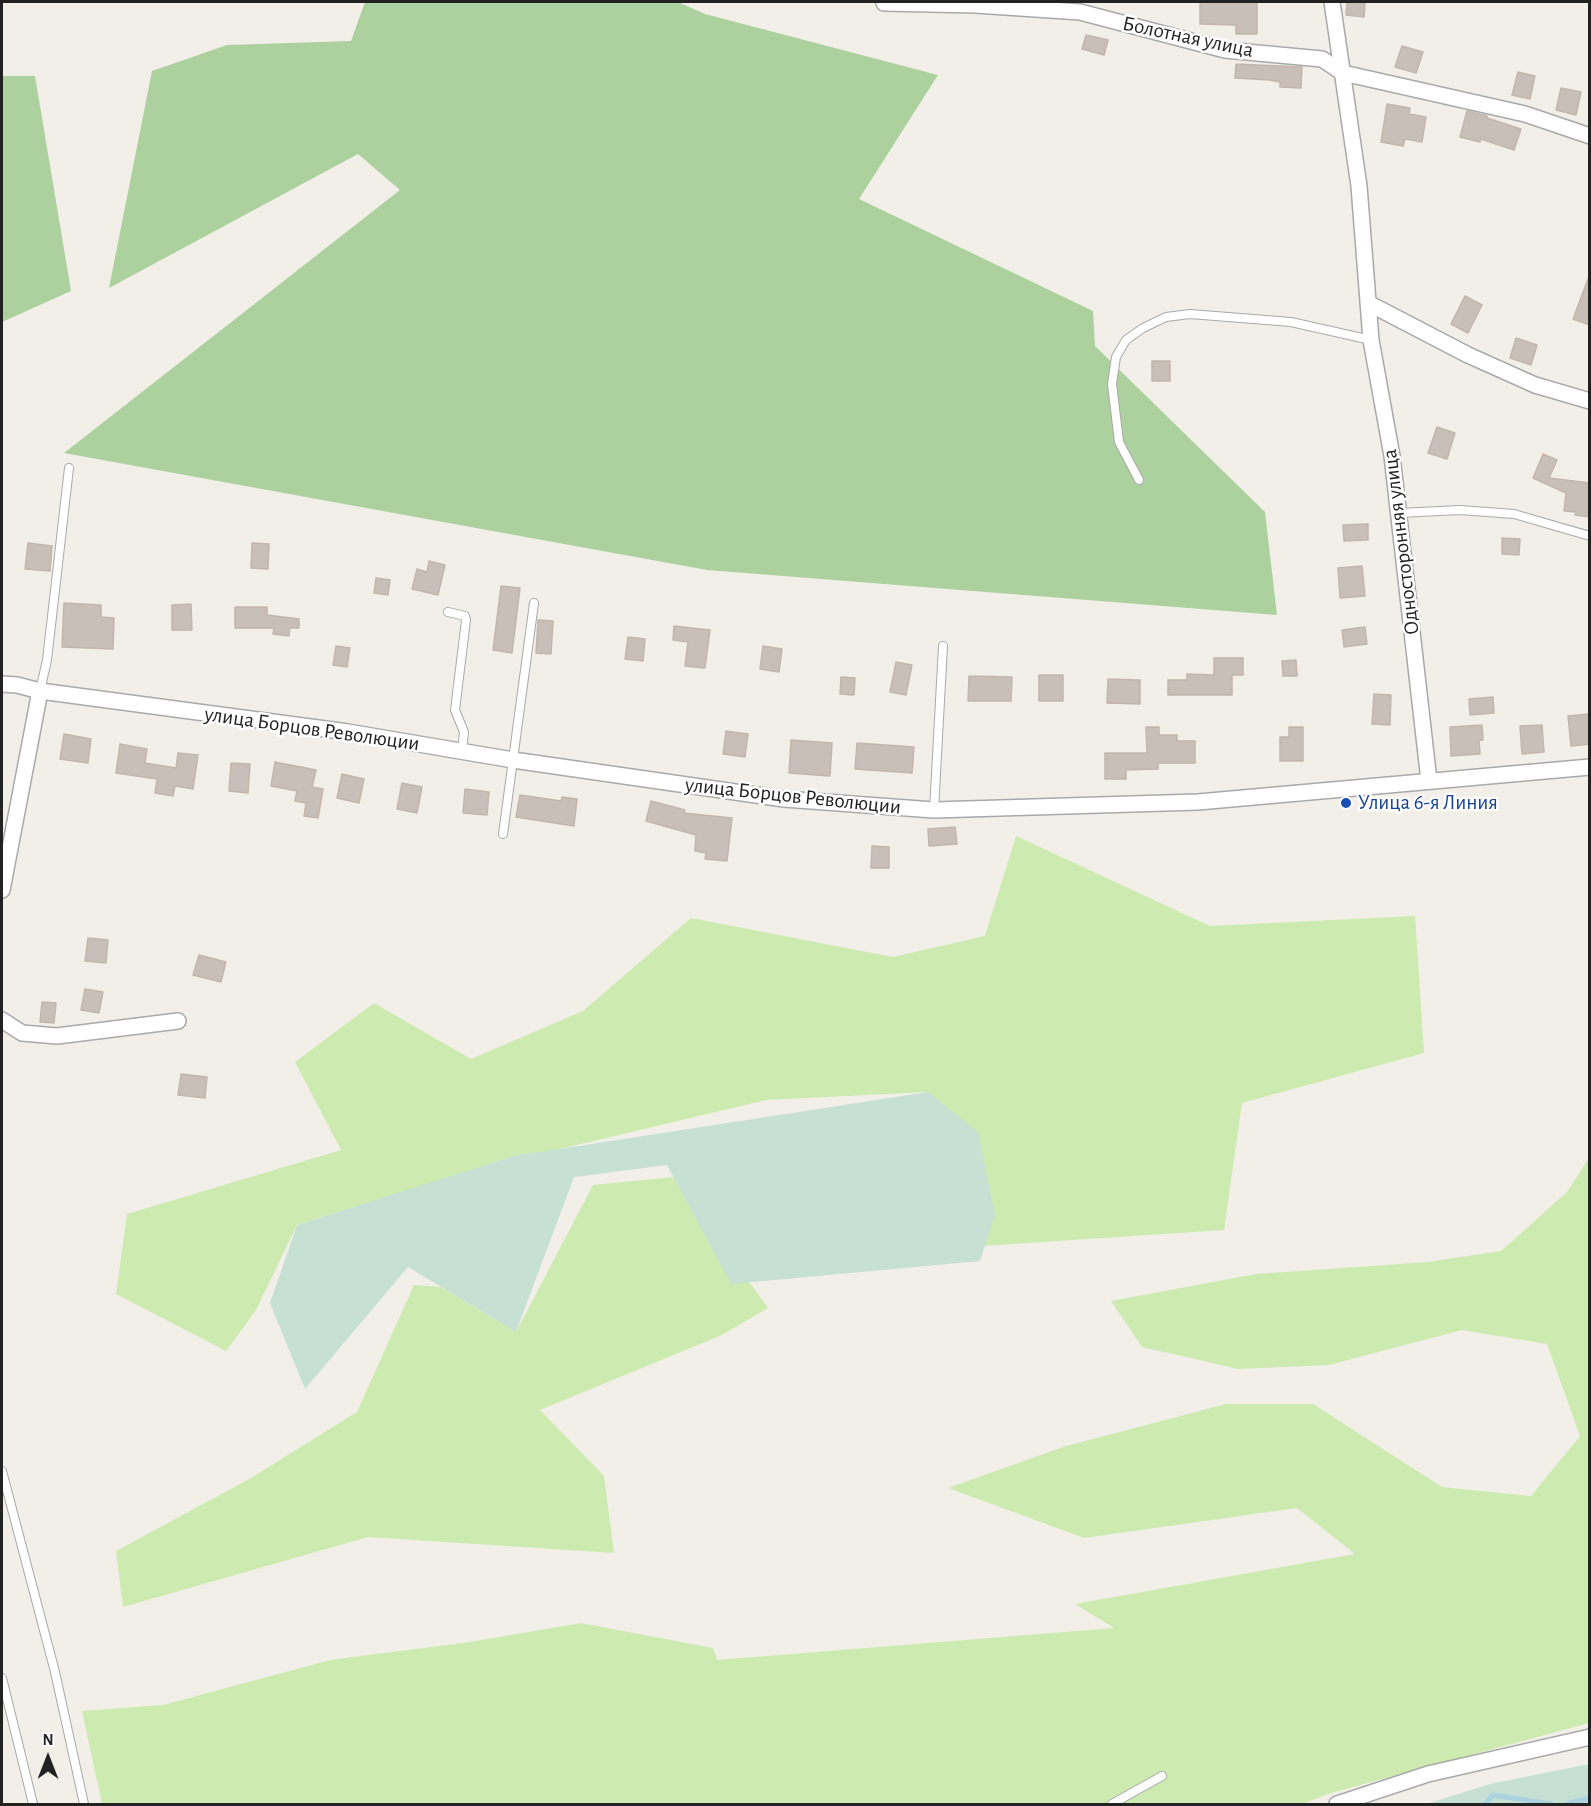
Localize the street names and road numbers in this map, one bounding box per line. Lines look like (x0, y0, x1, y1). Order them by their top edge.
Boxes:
street label: Болотная улица (1120, 11, 1256, 63)
street label: Односторонняя улица (1377, 448, 1425, 636)
street label: улица Борцов Революции (203, 701, 421, 757)
street label: улица Борцов Революции (684, 772, 902, 820)

